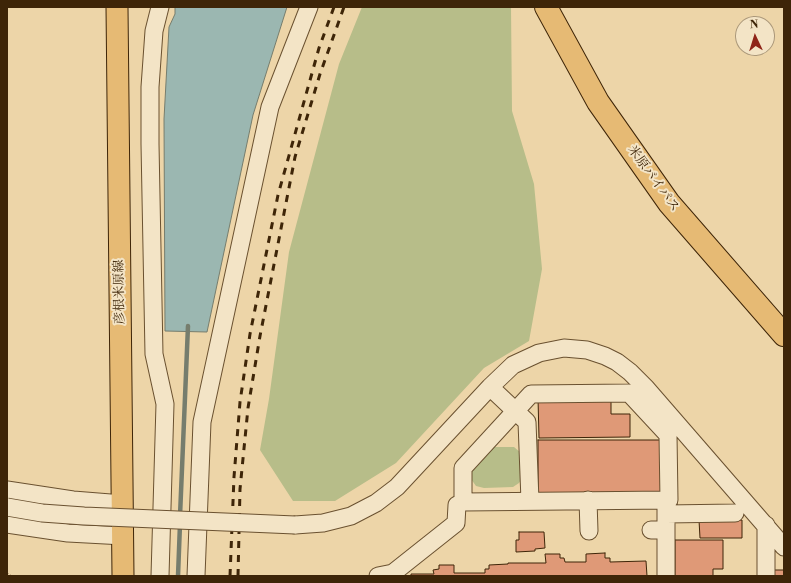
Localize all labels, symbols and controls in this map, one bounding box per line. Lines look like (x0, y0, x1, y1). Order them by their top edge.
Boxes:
north arrow (735, 16, 775, 56)
text: N (749, 18, 759, 32)
street label: 米原バイパス (624, 143, 682, 215)
street label: 彦根米原線 (112, 259, 128, 325)

